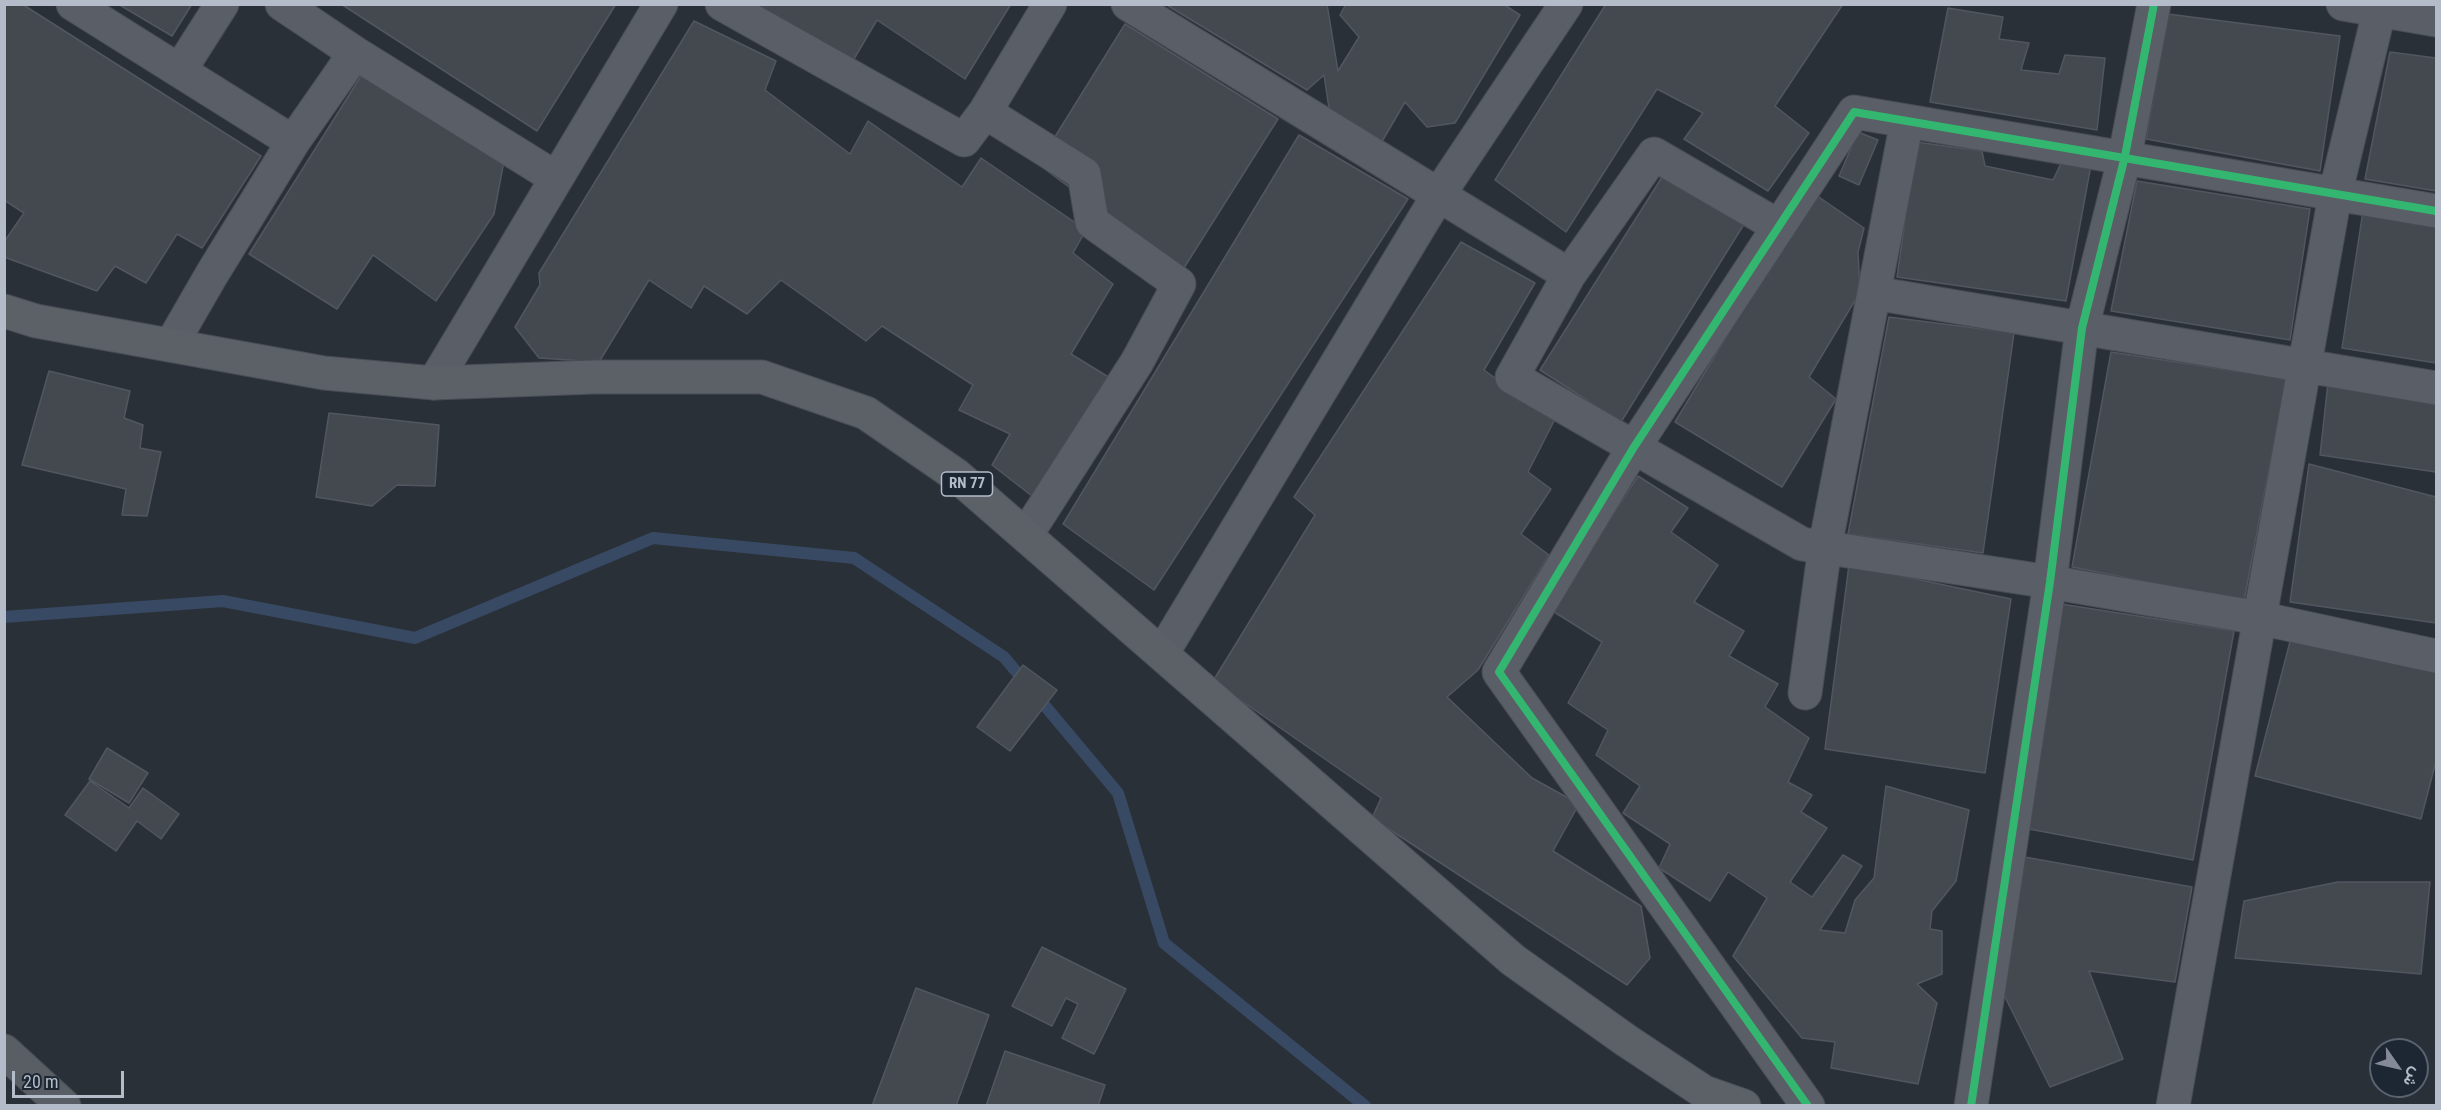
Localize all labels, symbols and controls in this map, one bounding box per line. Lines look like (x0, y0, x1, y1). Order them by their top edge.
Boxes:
road number: RN 77 (942, 472, 992, 496)
north arrow (2369, 1038, 2429, 1098)
scale bar (15, 1059, 128, 1097)
text: ش (2399, 1064, 2426, 1091)
text: 20 m (23, 1071, 58, 1092)

